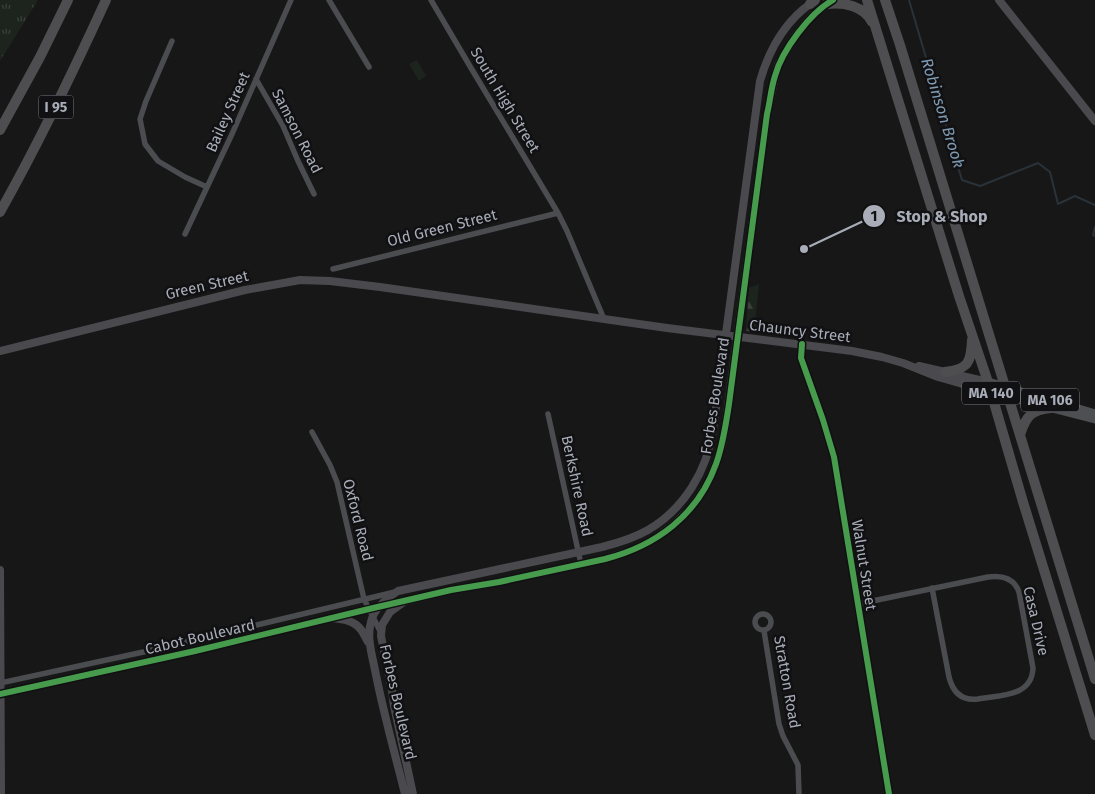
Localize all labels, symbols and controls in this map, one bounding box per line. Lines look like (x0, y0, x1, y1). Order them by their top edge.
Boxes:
street label: South High Street (466, 44, 544, 156)
water label: Robinson Brook (917, 56, 969, 171)
street label: Bailey Street (202, 69, 254, 155)
street label: Samson Road (268, 86, 326, 176)
road number: I 95 (38, 95, 74, 118)
callout: Stop & Shop (861, 201, 997, 232)
street label: Old Green Street (385, 206, 499, 250)
text: 1 (871, 207, 877, 225)
text: Stop & Shop (897, 207, 987, 226)
street label: Green Street (164, 267, 251, 303)
street label: Chauncy Street (748, 316, 852, 346)
street label: Forbes Boulevard (697, 336, 733, 456)
road number: MA 140 (962, 382, 1020, 404)
road number: MA 106 (1021, 388, 1079, 412)
street label: Berkshire Road (558, 434, 596, 538)
street label: Oxford Road (339, 477, 377, 563)
street label: Walnut Street (848, 518, 880, 612)
street label: Casa Drive (1019, 585, 1053, 657)
street label: Cabot Boulevard (143, 616, 257, 658)
street label: Stratton Road (770, 634, 804, 730)
street label: Forbes Boulevard (376, 642, 420, 762)

